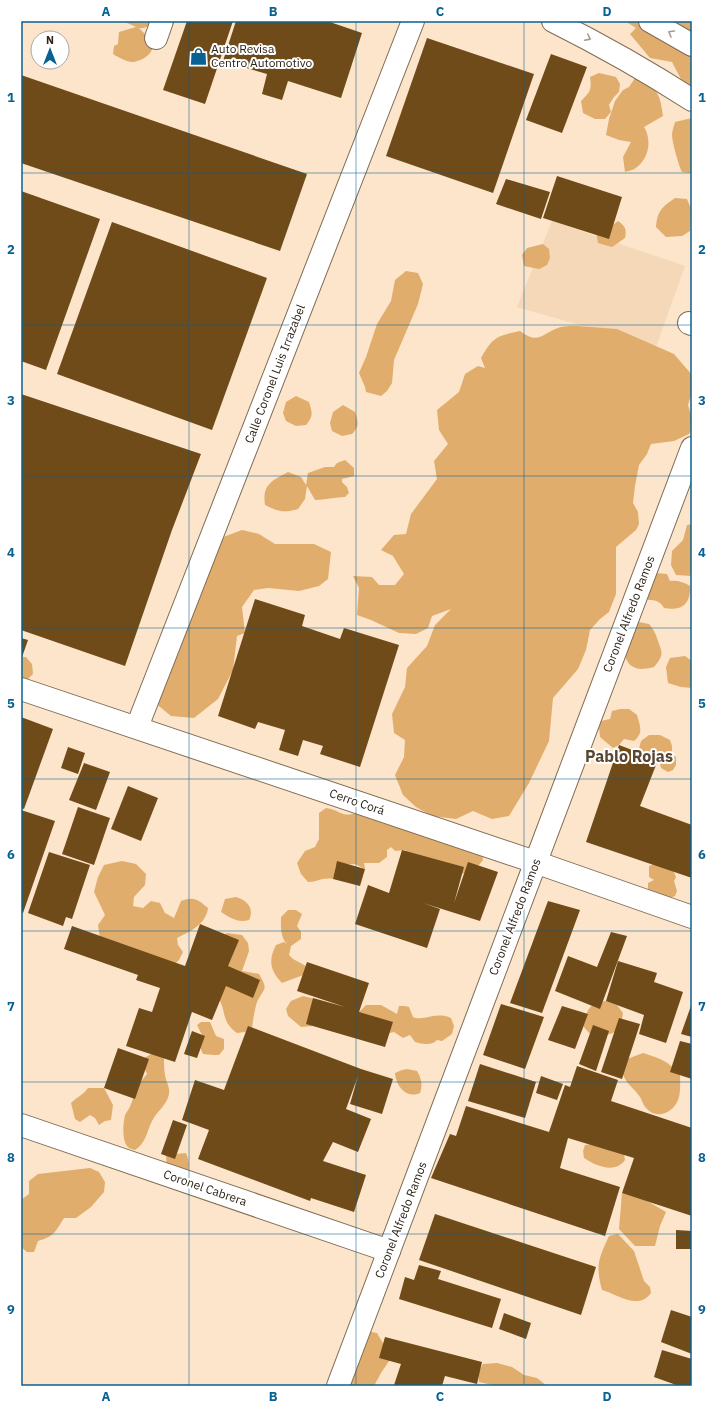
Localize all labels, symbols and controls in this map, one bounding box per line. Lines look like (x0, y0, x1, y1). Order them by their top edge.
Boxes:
text: A (102, 3, 111, 20)
text: B (269, 3, 278, 20)
text: C (436, 3, 445, 20)
text: D (602, 3, 612, 20)
north arrow (30, 30, 70, 70)
one-way arrow (668, 31, 675, 38)
text: N (46, 33, 54, 47)
one-way arrow (584, 33, 591, 41)
place label: Auto Revisa Centro Automotivo (211, 41, 313, 70)
shop icon: Auto Revisa Centro Automotivo (188, 46, 208, 66)
text: 1 (7, 89, 15, 106)
text: 1 (698, 89, 706, 106)
text: 2 (7, 241, 15, 258)
text: 2 (698, 241, 706, 258)
street label: Calle Coronel Luis Irrazabel (241, 302, 308, 445)
text: 3 (7, 392, 15, 409)
text: 3 (698, 392, 706, 409)
text: 4 (7, 544, 15, 561)
text: 4 (698, 544, 706, 561)
street label: Coronel Alfredo Ramos (599, 553, 658, 674)
text: 5 (7, 695, 15, 712)
text: 5 (698, 695, 706, 712)
district label: Pablo Rojas (585, 746, 673, 766)
street label: Cerro Corá (328, 785, 387, 818)
text: 6 (7, 846, 15, 863)
text: 6 (698, 846, 706, 863)
street label: Coronel Alfredo Ramos (485, 856, 544, 977)
text: 7 (7, 998, 15, 1015)
text: 7 (698, 998, 706, 1015)
text: 8 (7, 1149, 15, 1166)
text: 8 (698, 1149, 706, 1166)
street label: Coronel Alfredo Ramos (371, 1159, 430, 1280)
street label: Coronel Cabrera (161, 1166, 249, 1209)
text: 9 (7, 1301, 15, 1318)
text: 9 (698, 1301, 706, 1318)
text: A (102, 1388, 111, 1405)
text: B (269, 1388, 278, 1405)
text: C (436, 1388, 445, 1405)
text: D (602, 1388, 612, 1405)

